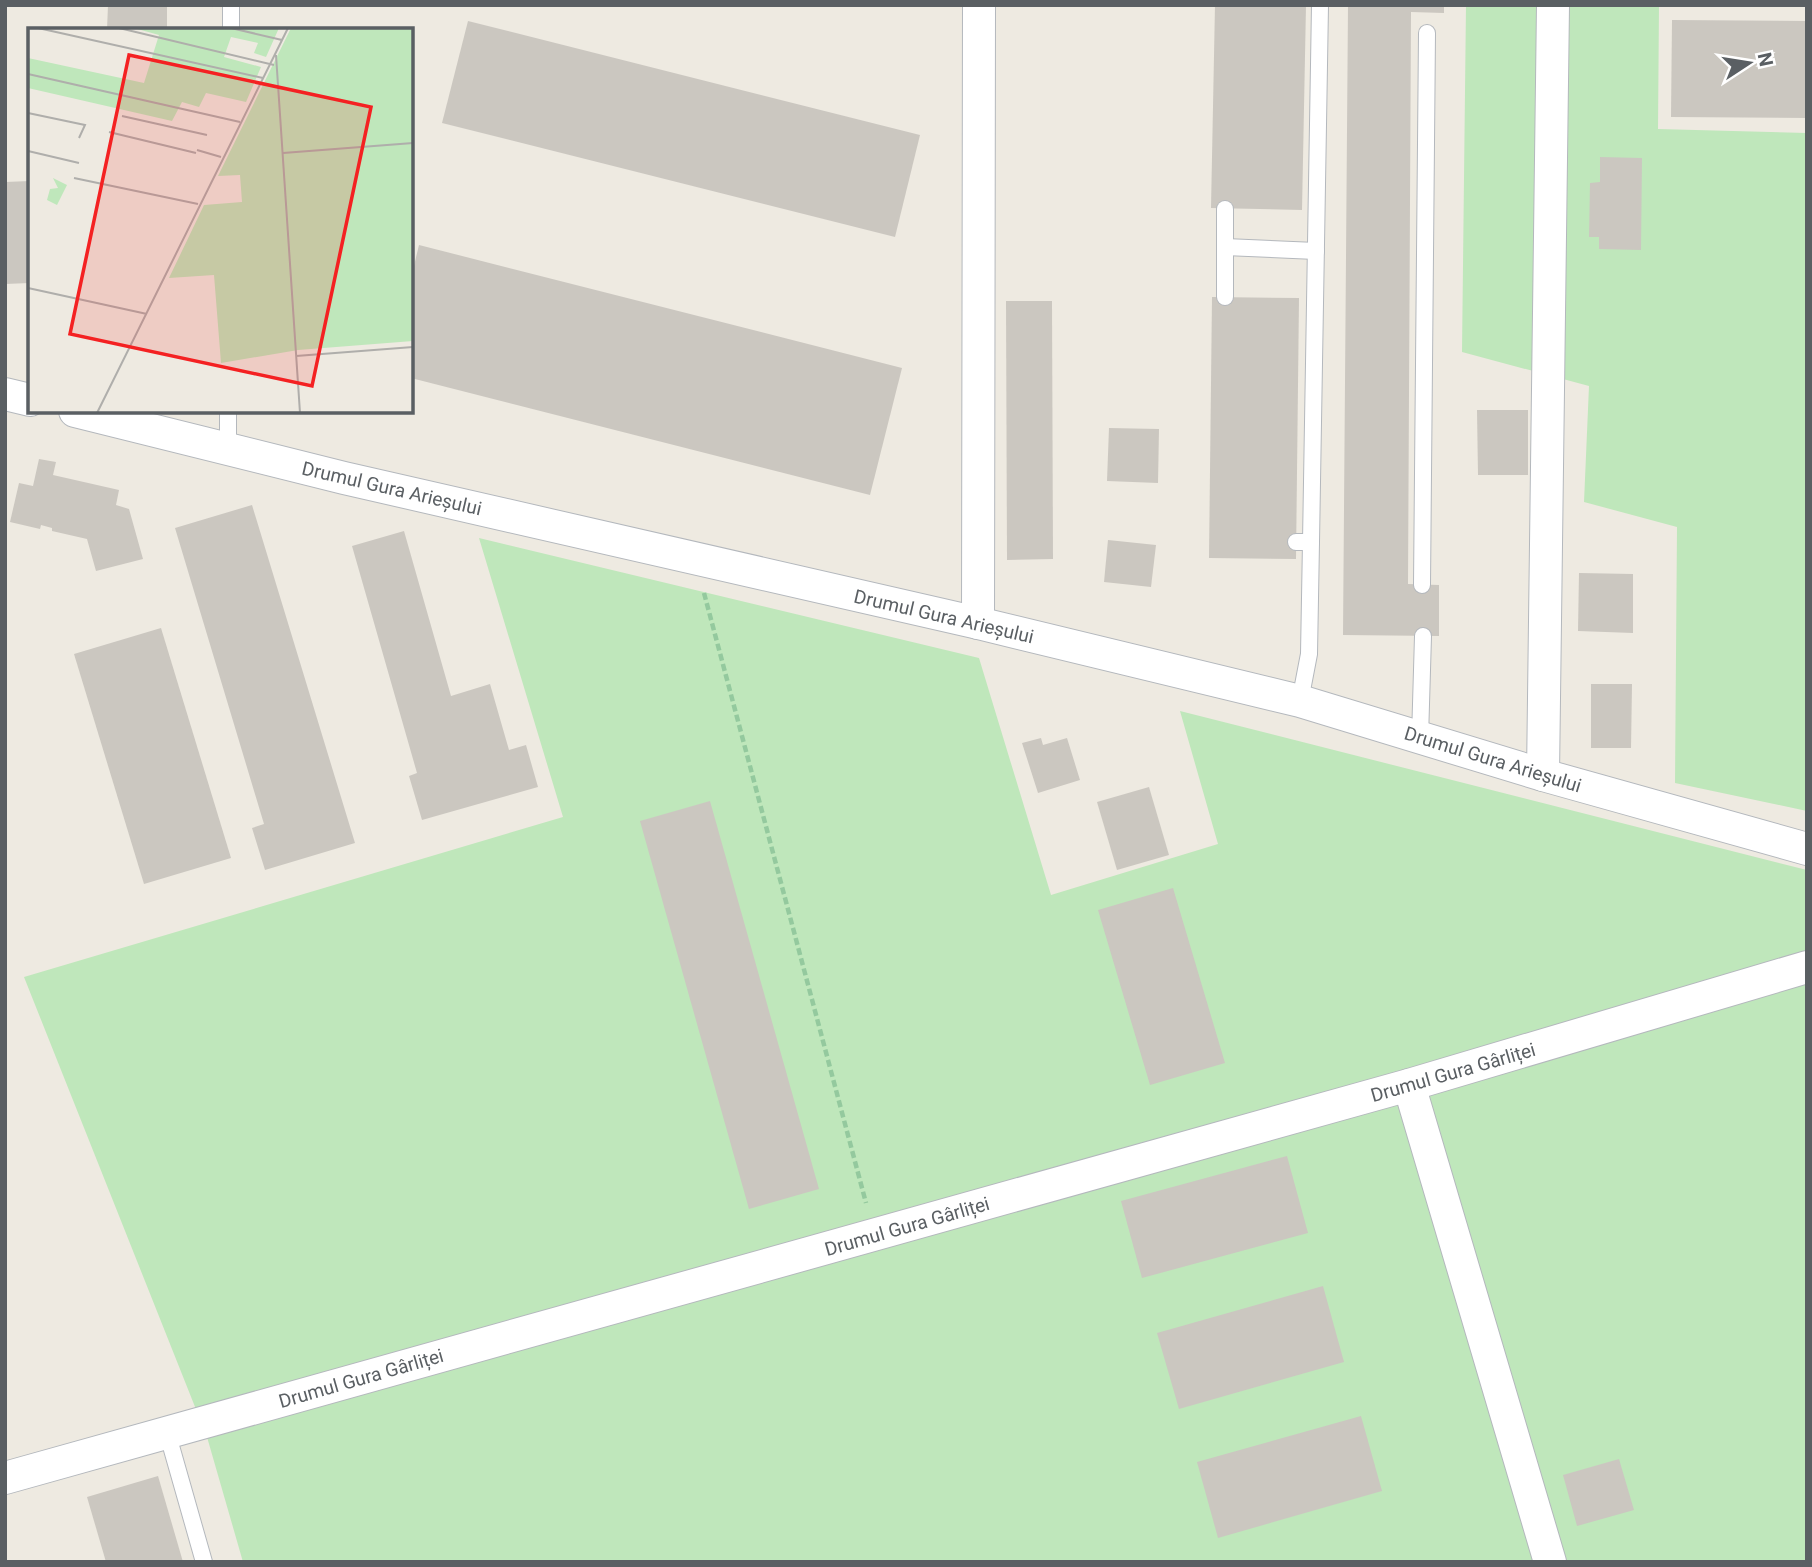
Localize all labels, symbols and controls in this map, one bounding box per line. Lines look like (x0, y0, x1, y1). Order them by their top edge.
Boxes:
inset map (28, 28, 413, 413)
north arrow (1714, 28, 1784, 98)
text: N (1752, 51, 1778, 69)
street label: Drumul Gura Arieșului (300, 457, 484, 520)
street label: Drumul Gura Arieșului (852, 585, 1036, 648)
street label: Drumul Gura Arieșului (1402, 722, 1584, 797)
street label: Drumul Gura Gârliței (1368, 1038, 1538, 1107)
street label: Drumul Gura Gârliței (822, 1192, 992, 1261)
street label: Drumul Gura Gârliței (276, 1344, 446, 1413)

